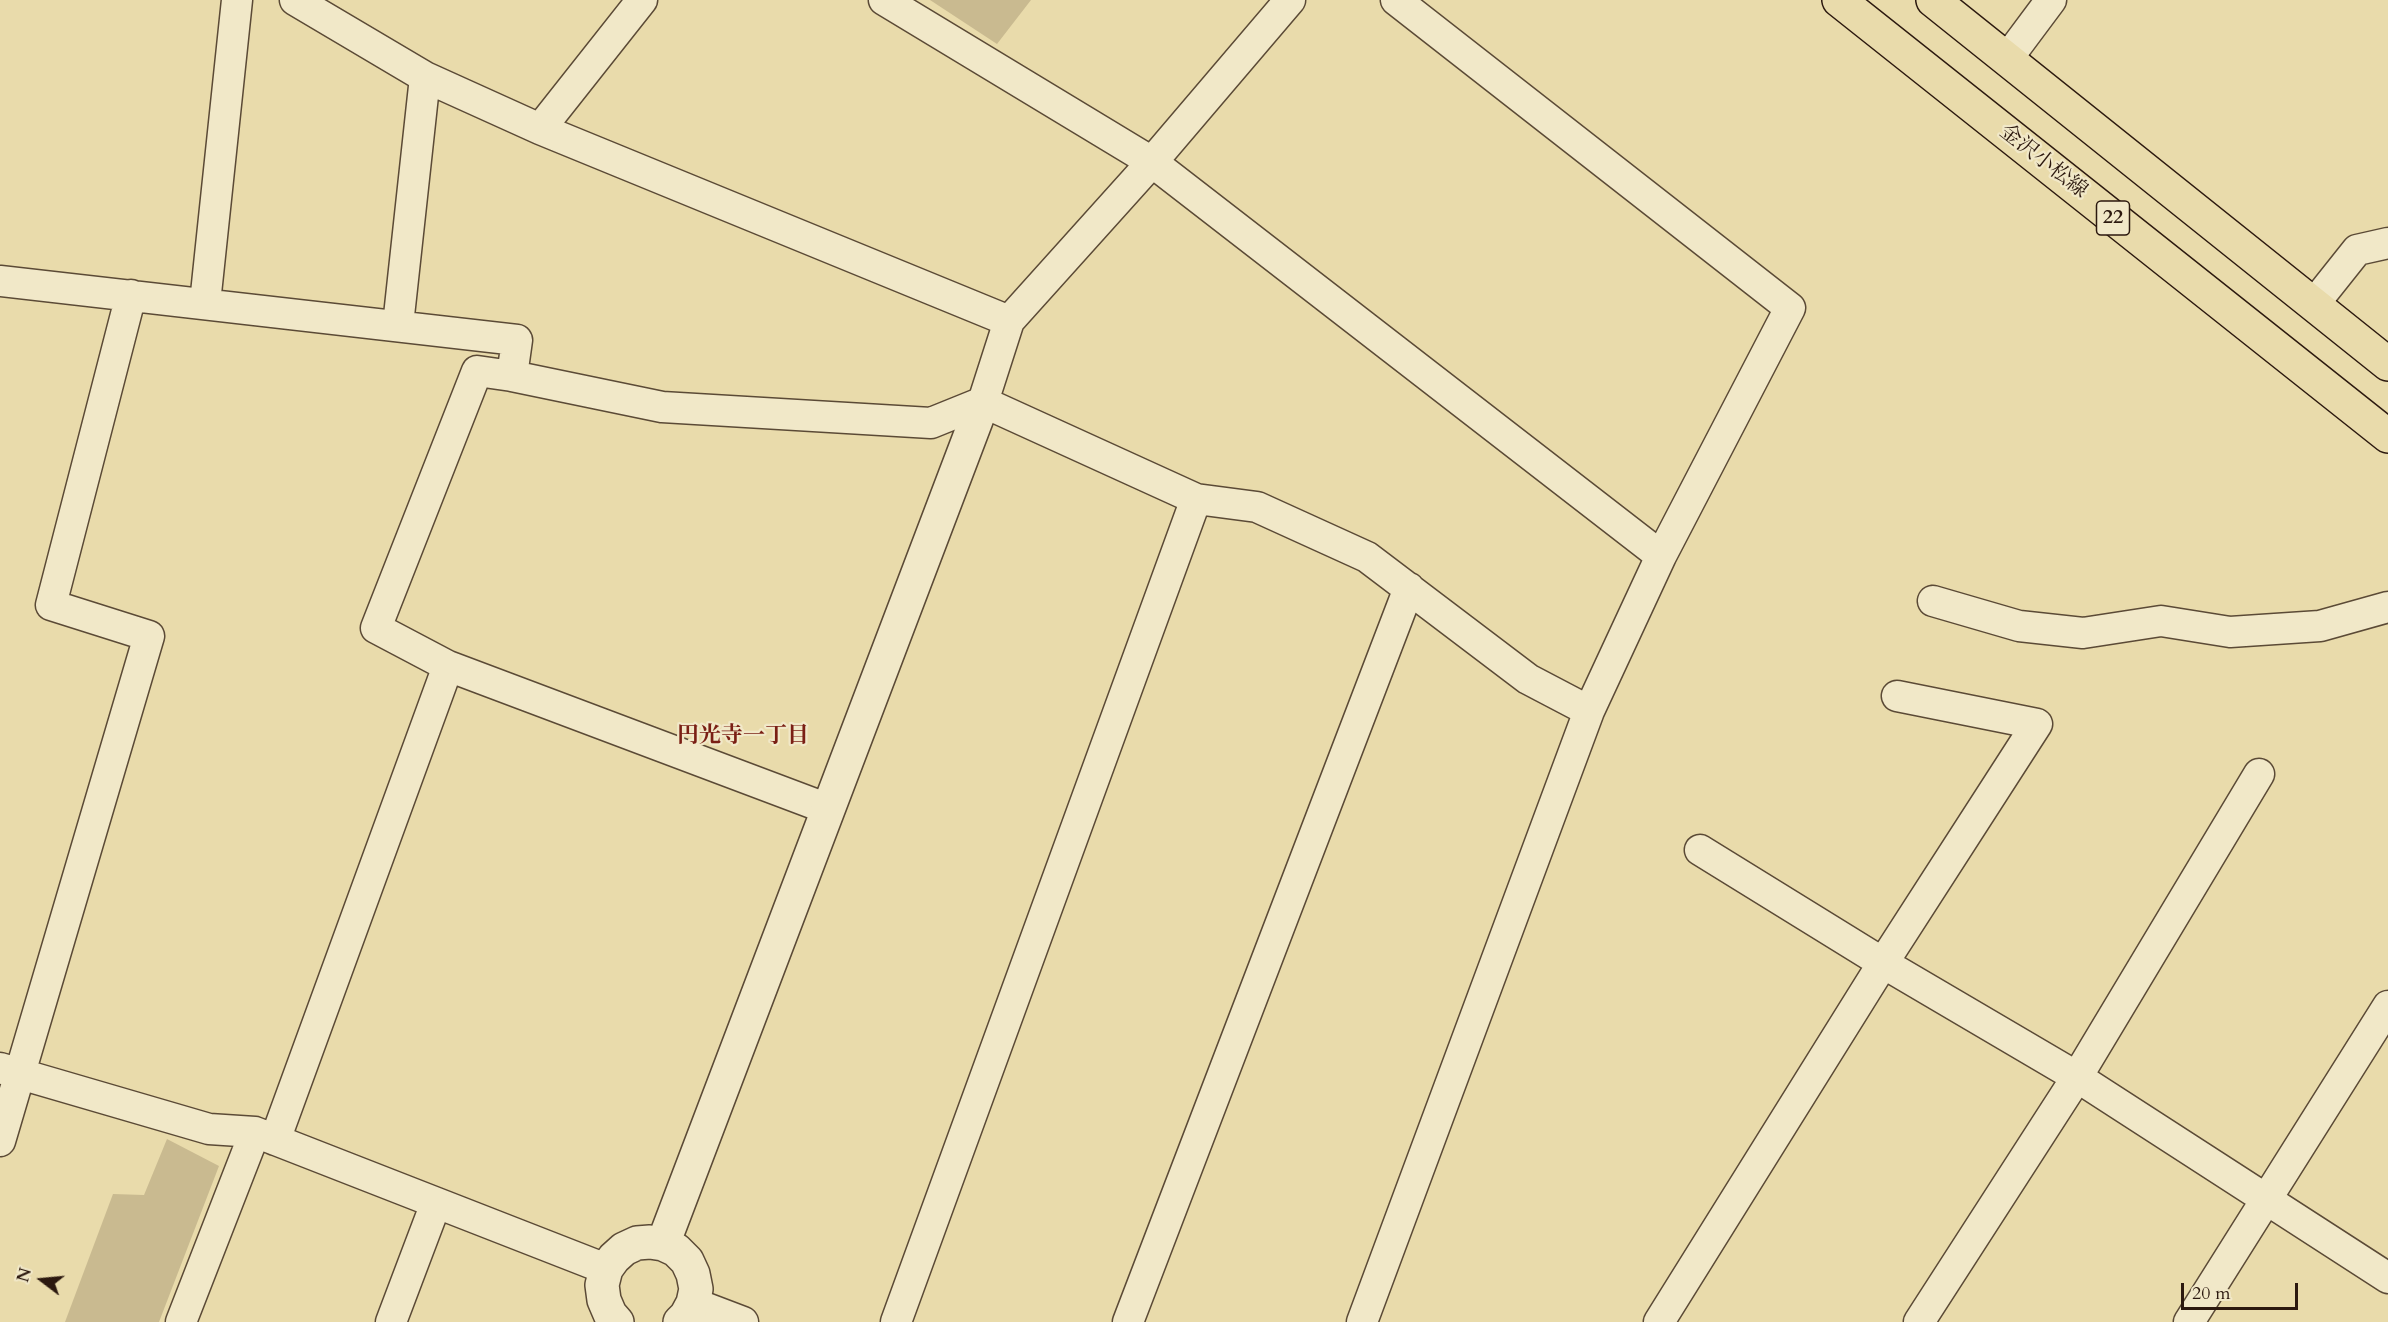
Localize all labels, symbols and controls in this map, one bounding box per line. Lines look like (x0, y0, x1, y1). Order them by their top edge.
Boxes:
street label: 金沢小松線 (1994, 120, 2092, 204)
road number: 22 (2096, 201, 2130, 235)
district label: 円光寺一丁目 (677, 724, 809, 750)
north arrow (12, 1250, 72, 1310)
text: N (12, 1265, 37, 1285)
scale bar (2184, 1271, 2301, 1309)
text: 20 m (2192, 1281, 2231, 1306)

